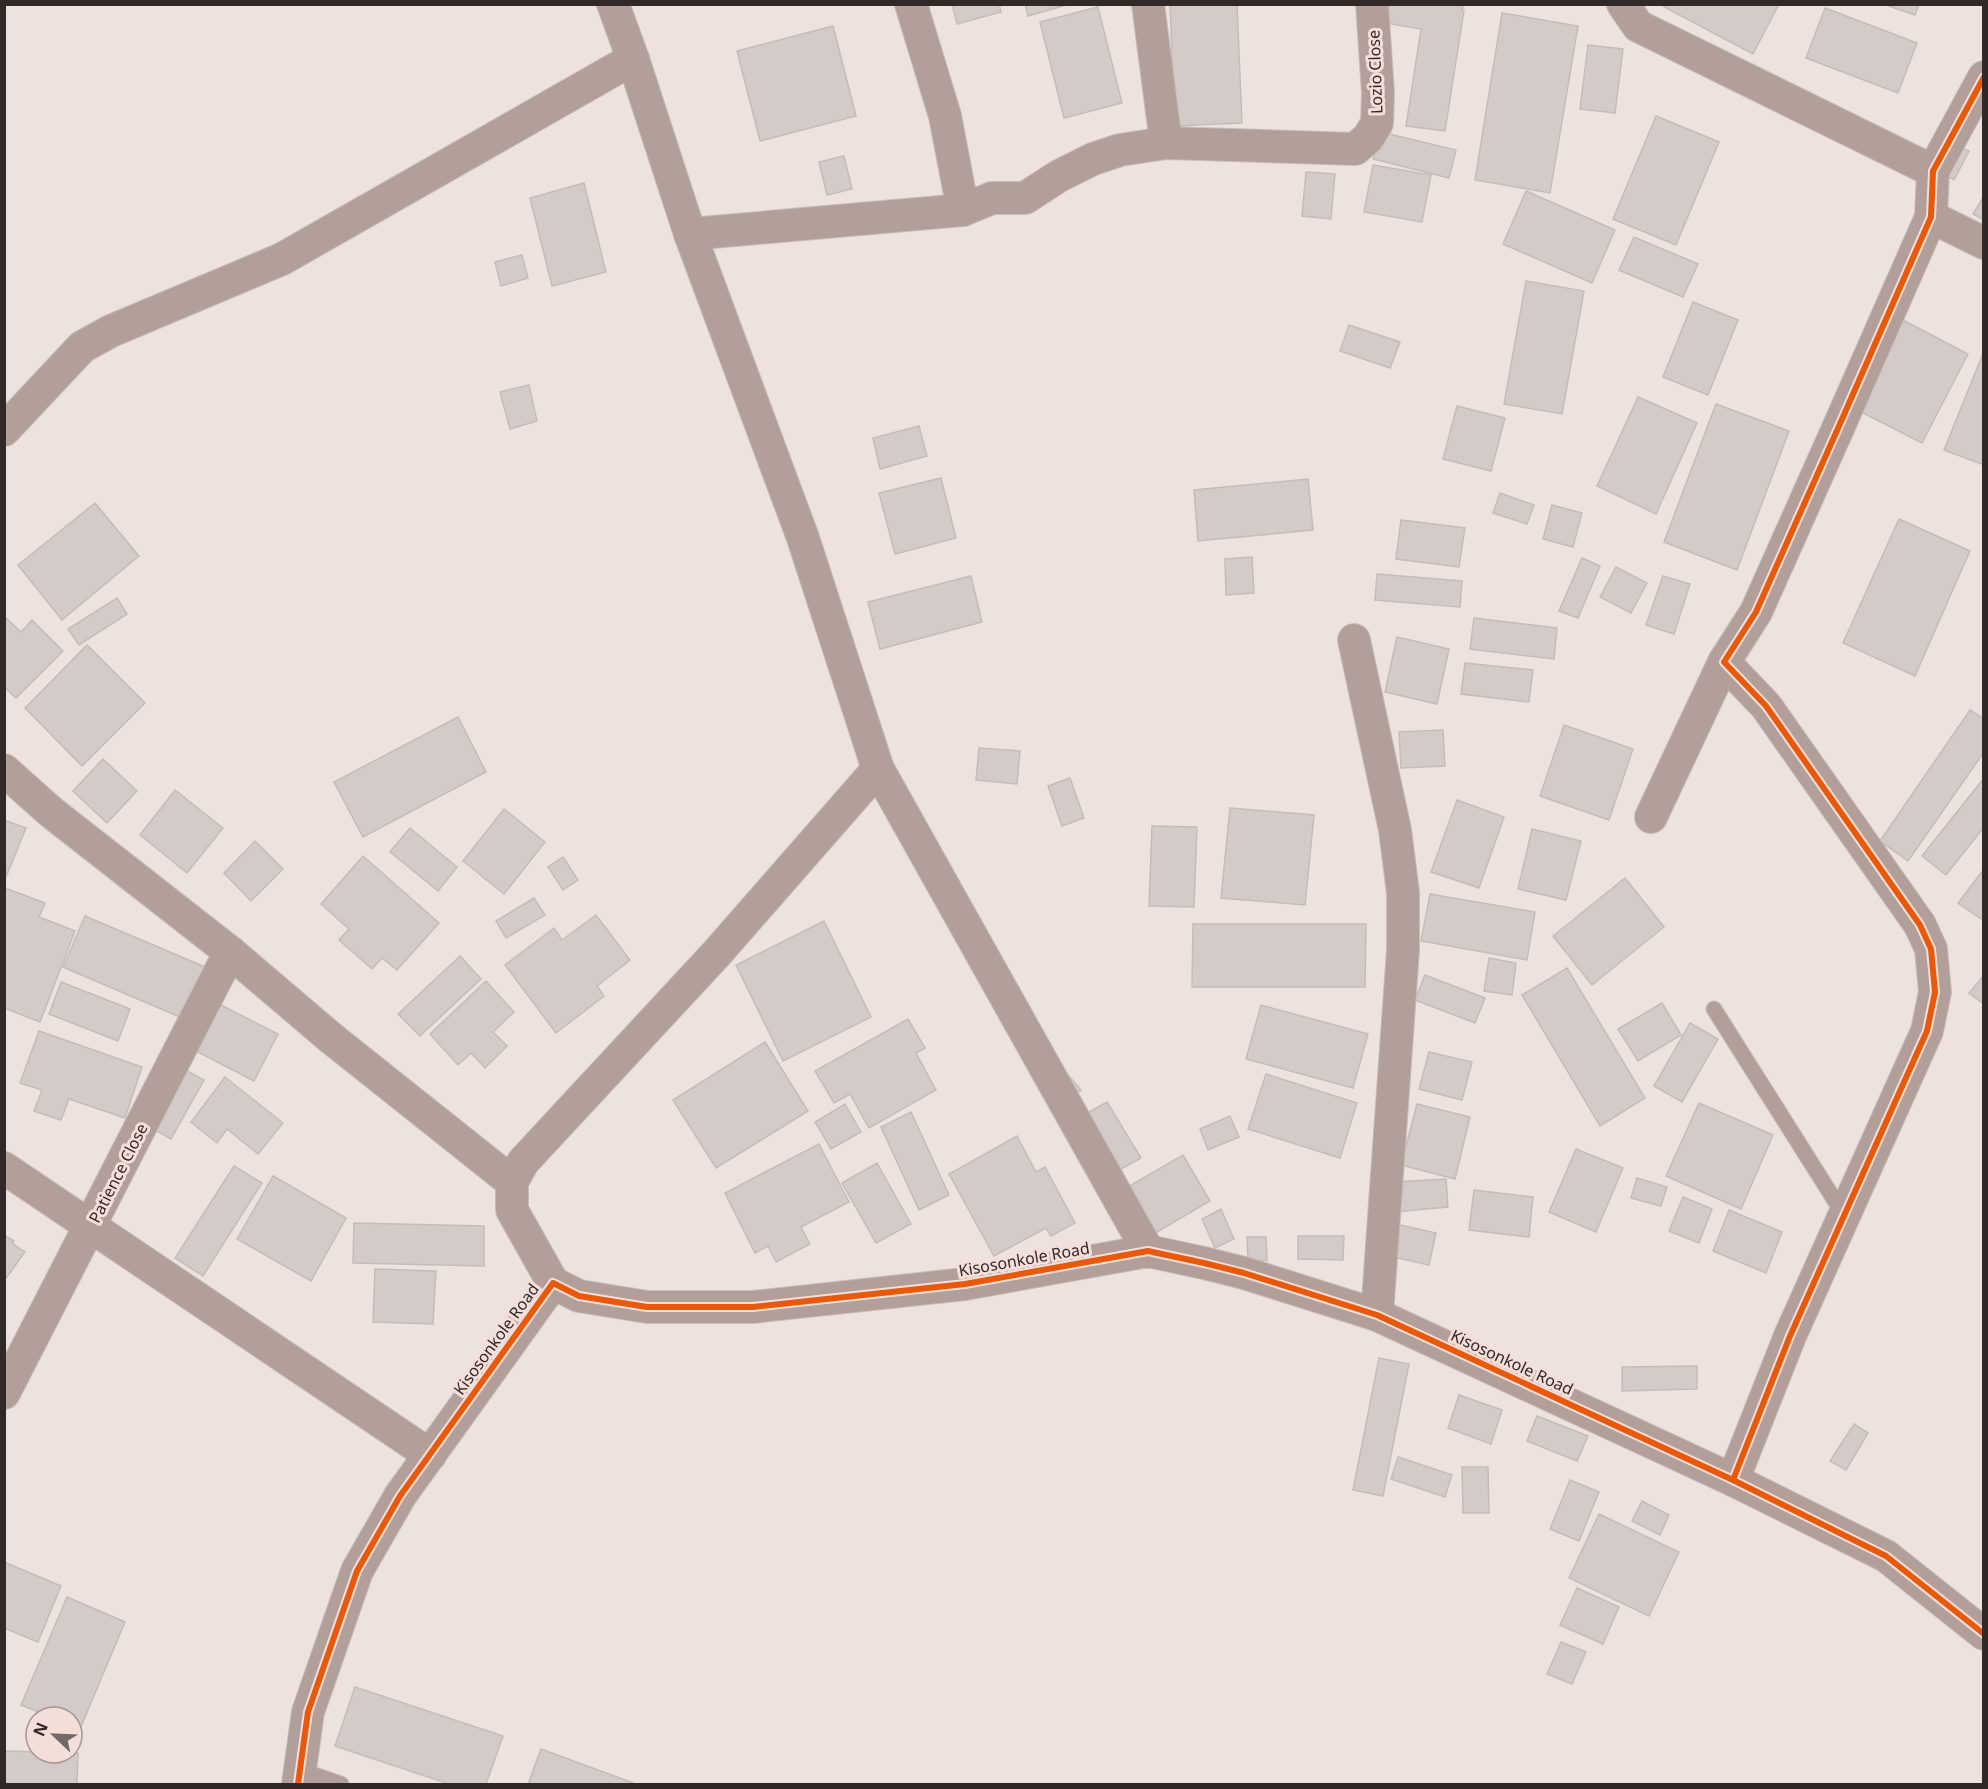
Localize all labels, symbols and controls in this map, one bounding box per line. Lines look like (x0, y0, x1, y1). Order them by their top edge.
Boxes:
street label: Lozio Close (1363, 30, 1387, 114)
street label: Patience Close (83, 1119, 153, 1227)
street label: Kisosonkole Road (957, 1237, 1091, 1281)
street label: Kisosonkole Road (448, 1279, 544, 1399)
street label: Kisosonkole Road (1447, 1324, 1577, 1400)
north arrow (24, 1705, 84, 1765)
text: N (28, 1719, 53, 1739)

